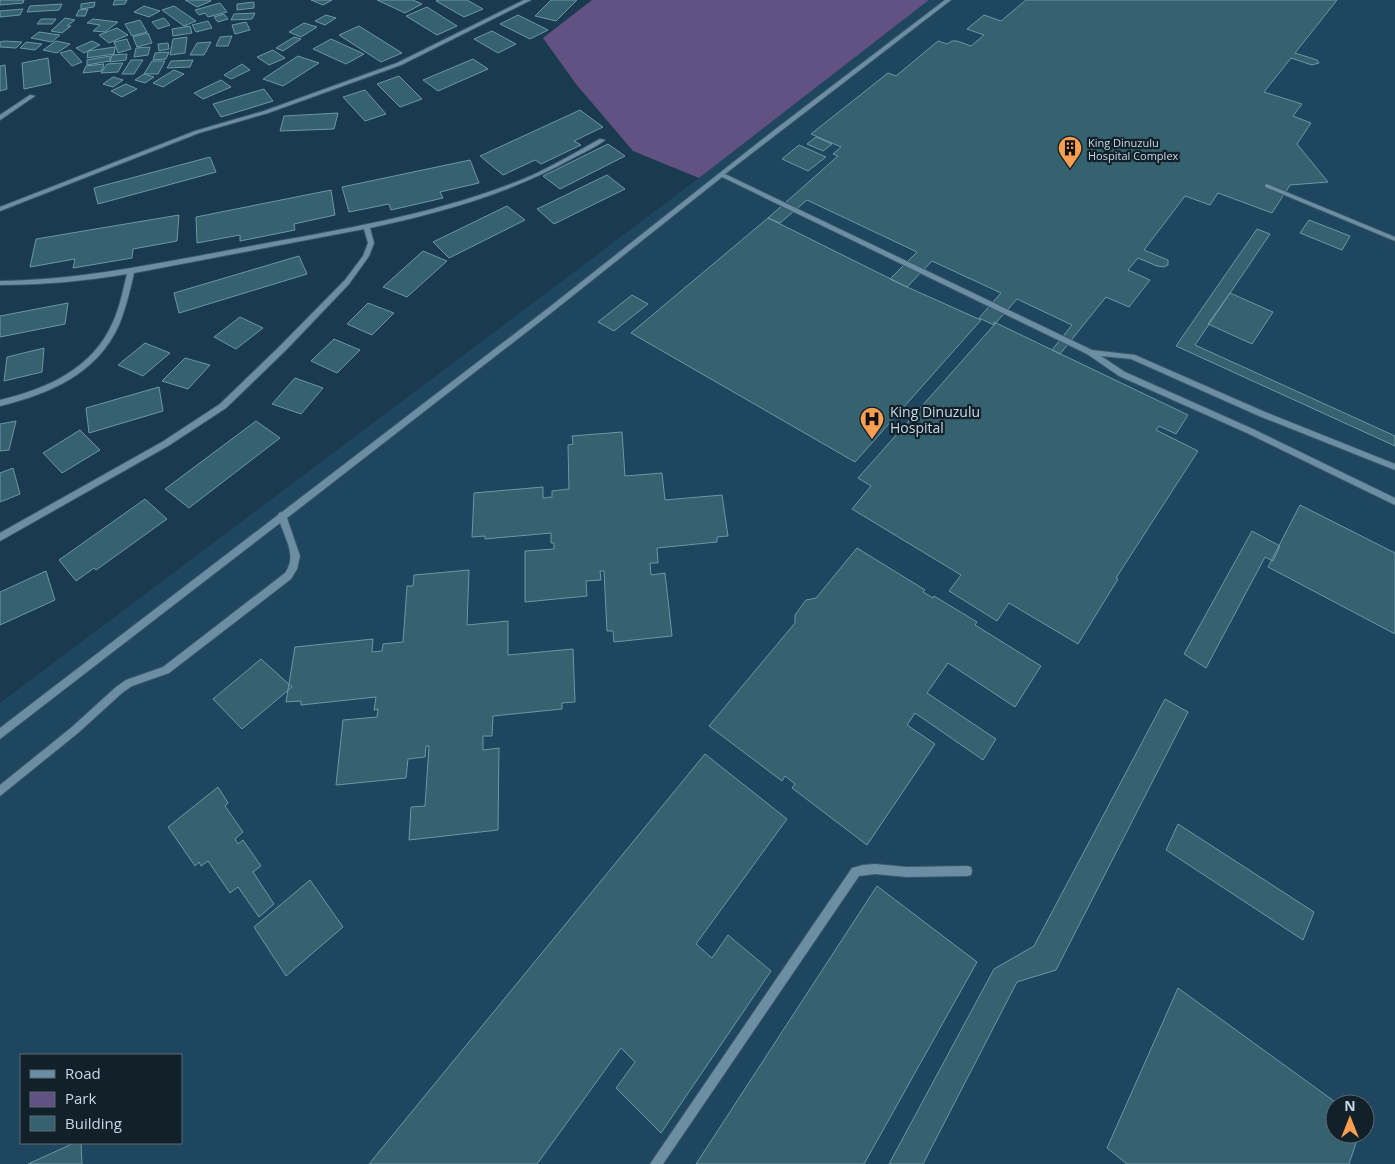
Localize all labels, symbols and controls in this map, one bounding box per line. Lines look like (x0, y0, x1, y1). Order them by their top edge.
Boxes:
building icon: King Dinuzulu Hospital Complex (1057, 135, 1083, 169)
place label: King Dinuzulu Hospital Complex (1088, 135, 1179, 163)
place label: King Dinuzulu Hospital (890, 402, 980, 437)
hospital icon: King Dinuzulu Hospital (859, 406, 885, 440)
legend (20, 1054, 182, 1144)
text: Road (65, 1063, 101, 1083)
text: Park (65, 1088, 96, 1108)
north arrow (1325, 1094, 1375, 1144)
text: N (1344, 1096, 1356, 1115)
text: Building (65, 1113, 122, 1133)

